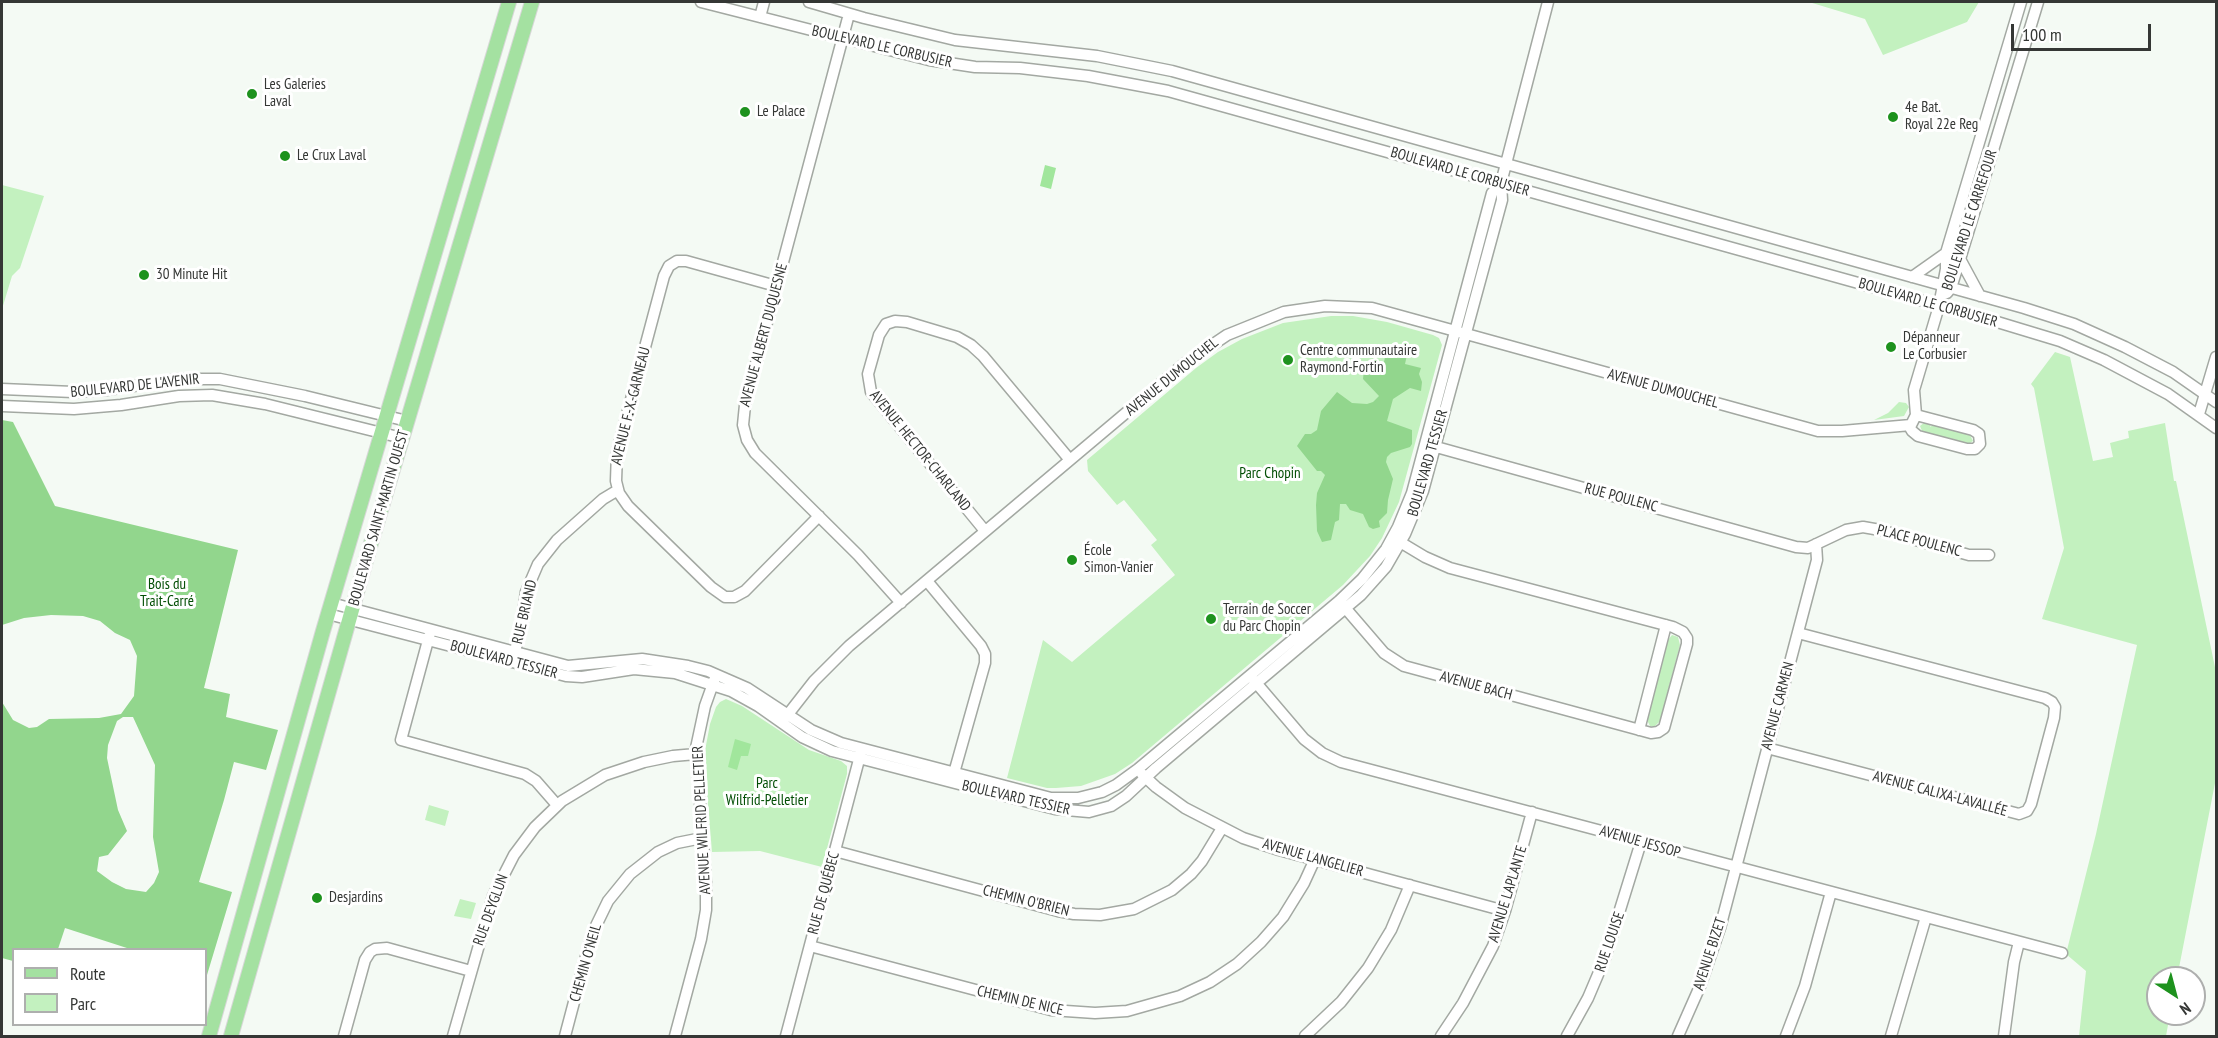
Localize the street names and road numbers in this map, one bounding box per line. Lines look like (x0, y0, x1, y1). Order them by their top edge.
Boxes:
street label: BOULEVARD LE CORBUSIER (810, 22, 954, 72)
street label: BOULEVARD LE CORBUSIER (1388, 144, 1532, 200)
street label: BOULEVARD LE CARREFOUR (1939, 147, 2001, 293)
street label: AVENUE ALBERT DUQUESNE (736, 261, 792, 409)
street label: BOULEVARD LE CORBUSIER (1856, 275, 2000, 331)
street label: AVENUE DUMOUCHEL (1122, 334, 1222, 420)
street label: AVENUE F.-X.-GARNEAU (608, 345, 654, 467)
street label: AVENUE DUMOUCHEL (1605, 366, 1721, 412)
street label: BOULEVARD DE L'AVENIR (70, 370, 200, 402)
street label: AVENUE HECTOR-CHARLAND (866, 387, 974, 515)
street label: BOULEVARD TESSIER (1404, 407, 1452, 519)
street label: BOULEVARD SAINT-MARTIN OUEST (345, 428, 413, 608)
street label: RUE POULENC (1583, 480, 1659, 516)
street label: PLACE POULENC (1875, 521, 1963, 561)
street label: RUE BRIAND (509, 578, 541, 646)
street label: BOULEVARD TESSIER (448, 637, 560, 683)
street label: AVENUE CARMEN (1758, 660, 1798, 752)
street label: AVENUE BACH (1438, 668, 1514, 704)
street label: AVENUE WILFRID PELLETIER (689, 745, 715, 895)
street label: AVENUE CALIXA-LAVALLÉE (1871, 767, 2009, 821)
street label: BOULEVARD TESSIER (960, 777, 1072, 819)
street label: AVENUE JESSOP (1597, 822, 1683, 862)
street label: AVENUE LANGELIER (1261, 835, 1365, 881)
street label: AVENUE LAPLANTE (1485, 843, 1531, 945)
street label: RUE DE QUÉBEC (804, 850, 844, 936)
street label: RUE DEYGLUN (470, 872, 512, 948)
street label: CHEMIN O'BRIEN (981, 882, 1071, 920)
street label: RUE LOUISE (1591, 910, 1629, 974)
street label: AVENUE BIZET (1690, 915, 1730, 993)
street label: CHEMIN O'NEIL (566, 922, 606, 1004)
street label: CHEMIN DE NICE (975, 982, 1065, 1020)

